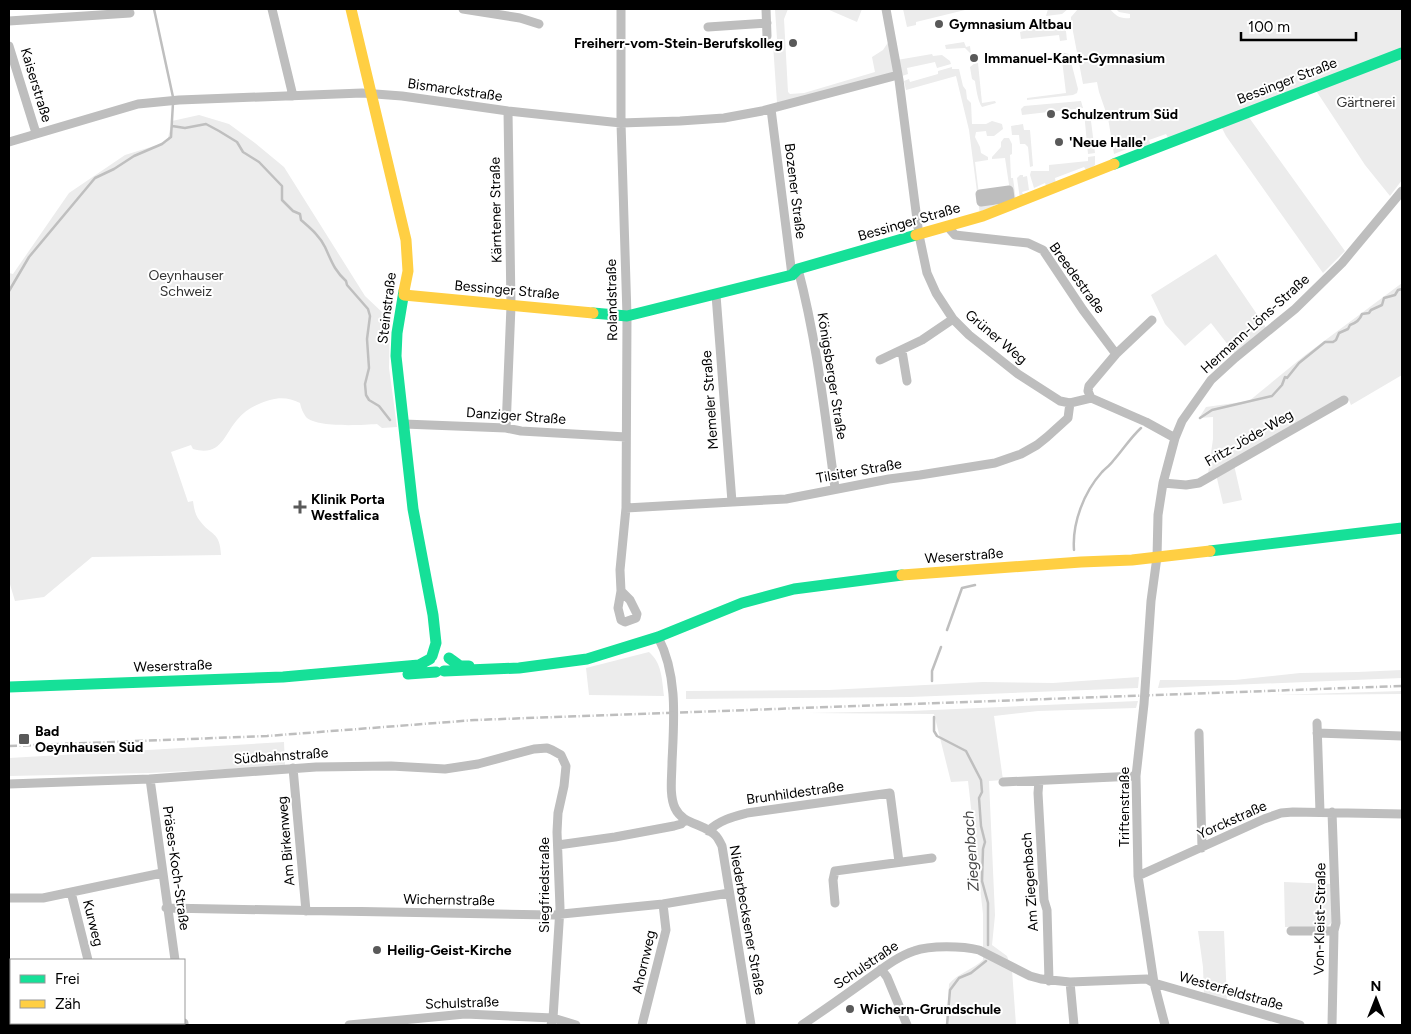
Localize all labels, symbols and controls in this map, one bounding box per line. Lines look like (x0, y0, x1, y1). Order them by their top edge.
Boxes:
scale bar (1241, 10, 1356, 42)
place label: Gymnasium Altbau (949, 16, 1072, 33)
marker: Gymnasium Altbau (933, 18, 945, 30)
text: 100 m (1248, 18, 1290, 36)
place label: Freiherr-vom-Stein-Berufskolleg (574, 35, 783, 52)
marker: Freiherr-vom-Stein-Berufskolleg (787, 37, 799, 49)
street label: Kaiserstraße (17, 46, 55, 125)
place label: Immanuel-Kant-Gymnasium (984, 50, 1165, 67)
marker: Immanuel-Kant-Gymnasium (968, 52, 980, 64)
street label: Bessinger Straße (1235, 54, 1340, 108)
street label: Bismarckstraße (406, 75, 504, 105)
park label: Gärtnerei (1337, 94, 1395, 111)
place label: Schulzentrum Süd (1061, 106, 1178, 123)
marker: Schulzentrum Süd (1045, 108, 1057, 120)
place label: 'Neue Halle' (1069, 134, 1146, 151)
marker: 'Neue Halle' (1053, 136, 1065, 148)
street label: Bozener Straße (781, 142, 809, 240)
street label: Kärntener Straße (487, 156, 505, 263)
street label: Bessinger Straße (856, 199, 962, 245)
street label: Breedestraße (1046, 239, 1109, 317)
street label: Rolandstraße (603, 258, 621, 341)
park label: Oeynhauser Schweiz (148, 267, 224, 300)
street label: Steinstraße (374, 271, 400, 345)
street label: Hermann-Löns-Straße (1197, 271, 1313, 377)
street label: Bessinger Straße (454, 277, 561, 303)
street label: Grüner Weg (962, 306, 1030, 368)
street label: Königsberger Straße (814, 311, 850, 441)
street label: Memeler Straße (698, 350, 722, 450)
street label: Danziger Straße (465, 404, 567, 428)
street label: Fritz-Jöde-Weg (1202, 406, 1296, 470)
street label: Tilsiter Straße (815, 455, 903, 487)
place label: Klinik Porta Westfalica (311, 491, 385, 524)
marker: Klinik Porta Westfalica (293, 500, 307, 514)
street label: Weserstraße (924, 545, 1004, 567)
street label: Weserstraße (133, 656, 213, 676)
place label: Bad Oeynhausen Süd (35, 723, 143, 756)
marker: Bad Oeynhausen Süd (17, 732, 31, 746)
street label: Südbahnstraße (233, 744, 329, 768)
street label: Triftenstraße (1116, 767, 1133, 847)
street label: Brunhildestraße (745, 778, 845, 808)
street label: Am Birkenweg (274, 795, 298, 887)
street label: Yorckstraße (1195, 797, 1270, 843)
street label: Präses-Koch-Straße (159, 805, 193, 932)
water label: Ziegenbach (959, 810, 983, 892)
street label: Am Ziegenbach (1018, 832, 1042, 932)
street label: Siegfriedstraße (536, 837, 553, 933)
street label: Niederbecksener Straße (725, 844, 769, 996)
street label: Von-Kleist-Straße (1311, 862, 1329, 975)
street label: Wichernstraße (403, 891, 495, 909)
street label: Kurweg (79, 898, 107, 948)
street label: Ahornweg (628, 929, 660, 995)
street label: Schulstraße (831, 937, 902, 993)
place label: Heilig-Geist-Kirche (387, 942, 512, 959)
marker: Heilig-Geist-Kirche (371, 944, 383, 956)
legend (10, 959, 185, 1024)
street label: Westerfeldstraße (1177, 968, 1286, 1014)
text: Frei (55, 970, 80, 988)
north arrow (1351, 974, 1401, 1024)
text: N (1371, 978, 1381, 995)
street label: Schulstraße (425, 993, 500, 1013)
text: Zäh (55, 995, 81, 1013)
place label: Wichern-Grundschule (860, 1001, 1001, 1018)
marker: Wichern-Grundschule (844, 1003, 856, 1015)

